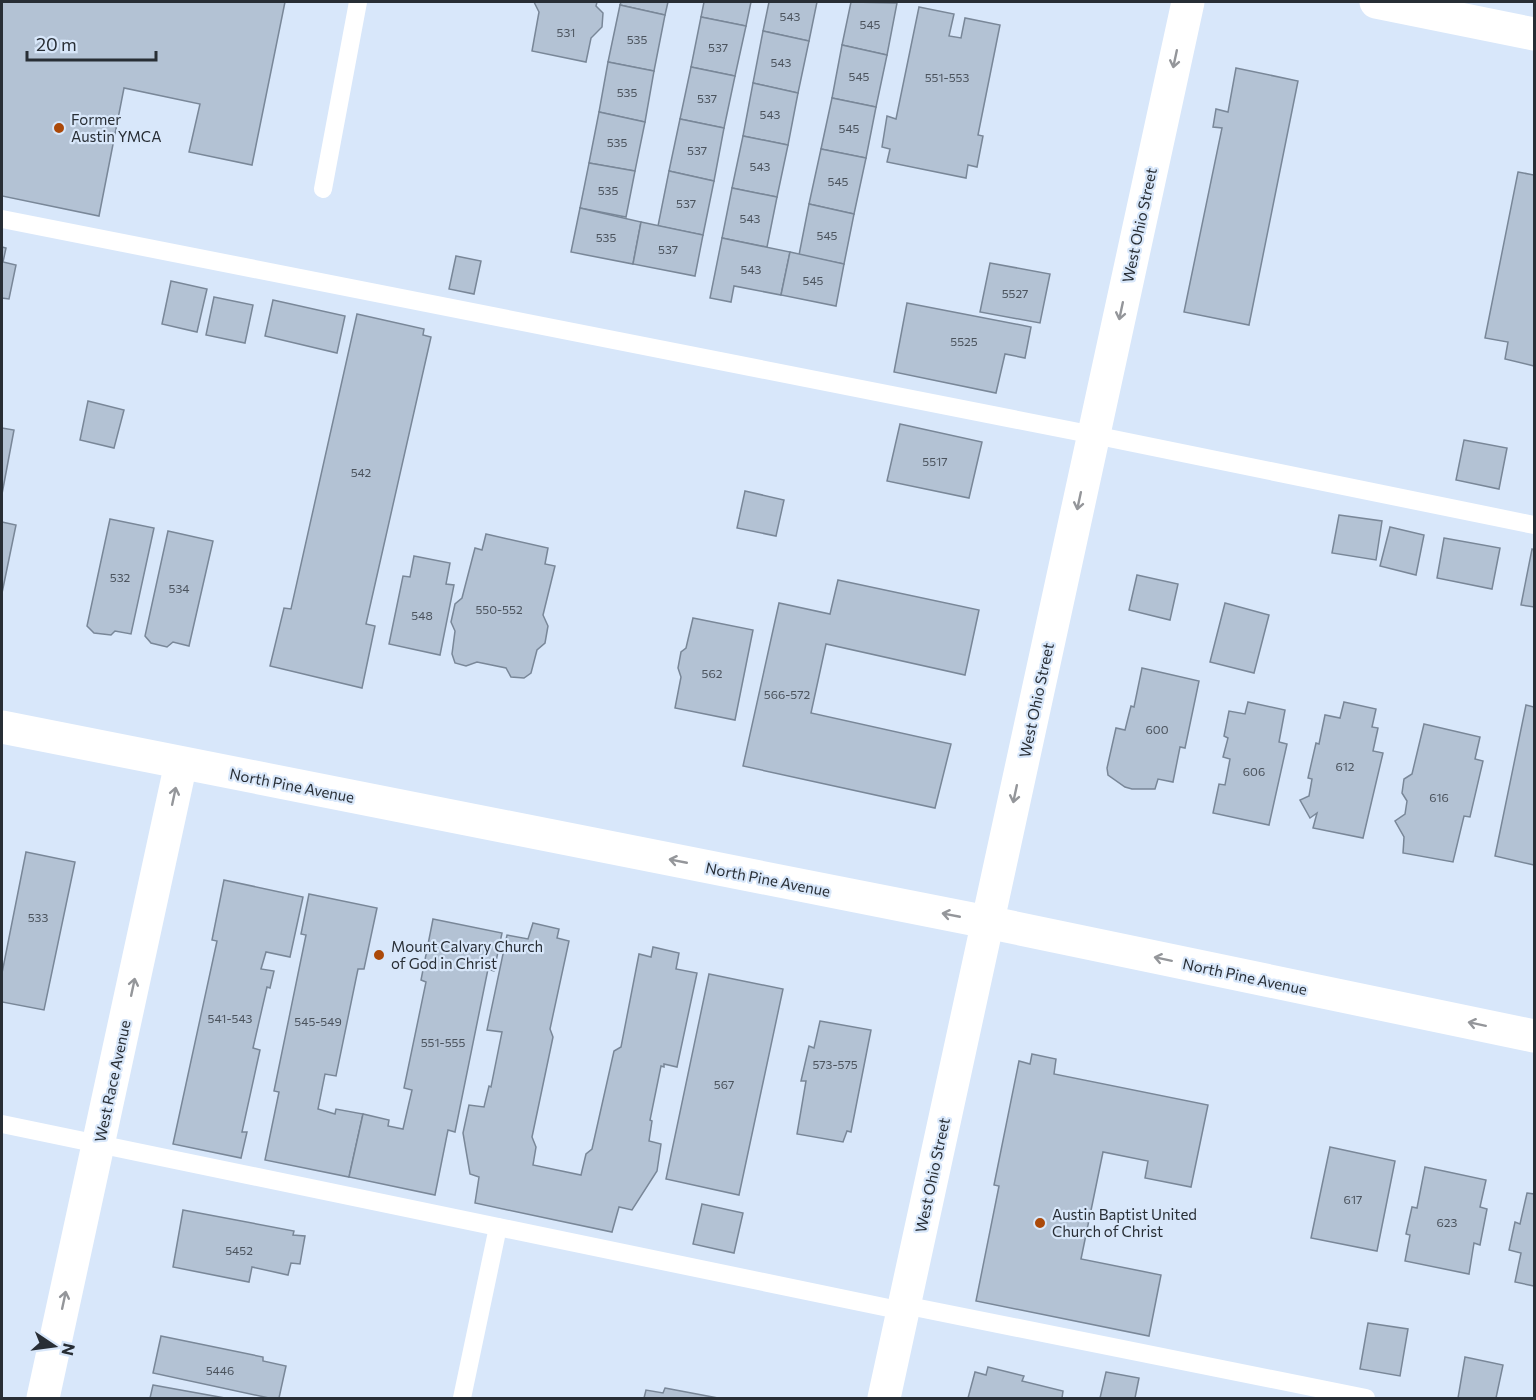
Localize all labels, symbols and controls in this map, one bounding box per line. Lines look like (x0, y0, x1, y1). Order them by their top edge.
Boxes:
house number: 543 (780, 9, 801, 23)
house number: 545 (860, 17, 881, 31)
scale bar (27, 24, 156, 62)
house number: 531 (557, 25, 575, 39)
house number: 535 (627, 32, 647, 46)
text: 20 m (36, 33, 77, 55)
house number: 537 (708, 40, 728, 54)
one-way arrow (1169, 48, 1180, 68)
house number: 543 (771, 55, 792, 69)
house number: 545 (849, 69, 870, 83)
house number: 551-553 (925, 70, 969, 84)
house number: 535 (617, 85, 637, 99)
house number: 537 (697, 91, 717, 105)
house number: 543 (760, 107, 781, 121)
place label: Former Austin YMCA (71, 110, 162, 145)
marker: Former Austin YMCA (52, 121, 66, 135)
house number: 545 (839, 121, 860, 135)
house number: 535 (607, 135, 627, 149)
house number: 537 (687, 143, 707, 157)
house number: 543 (750, 159, 771, 173)
street label: West Ohio Street (1118, 166, 1160, 284)
house number: 545 (828, 174, 849, 188)
house number: 535 (598, 183, 618, 197)
house number: 537 (676, 196, 696, 210)
house number: 543 (740, 211, 761, 225)
house number: 545 (817, 228, 838, 242)
house number: 535 (596, 230, 616, 244)
house number: 537 (658, 242, 678, 256)
house number: 543 (741, 262, 762, 276)
house number: 545 (803, 273, 824, 287)
house number: 5527 (1002, 286, 1028, 300)
one-way arrow (1114, 301, 1126, 320)
house number: 5525 (950, 334, 978, 348)
house number: 5517 (922, 454, 948, 468)
house number: 542 (351, 465, 372, 479)
one-way arrow (1073, 491, 1084, 511)
house number: 532 (110, 570, 131, 584)
house number: 534 (169, 581, 189, 595)
house number: 550-552 (475, 602, 523, 616)
house number: 548 (411, 608, 433, 622)
street label: West Ohio Street (1015, 641, 1057, 759)
house number: 562 (702, 666, 723, 680)
house number: 566-572 (764, 687, 811, 701)
house number: 600 (1146, 722, 1169, 736)
house number: 612 (1335, 759, 1355, 773)
street label: North Pine Avenue (228, 764, 356, 806)
house number: 606 (1243, 764, 1265, 778)
one-way arrow (1009, 784, 1020, 804)
one-way arrow (169, 787, 180, 806)
house number: 616 (1429, 790, 1449, 804)
one-way arrow (668, 855, 688, 866)
street label: North Pine Avenue (704, 858, 832, 900)
one-way arrow (942, 909, 962, 920)
house number: 533 (28, 910, 48, 924)
place label: Mount Calvary Church of God in Christ (391, 937, 543, 972)
marker: Mount Calvary Church of God in Christ (372, 948, 386, 962)
one-way arrow (1154, 952, 1173, 964)
street label: North Pine Avenue (1181, 954, 1309, 998)
one-way arrow (127, 977, 139, 996)
house number: 541-543 (208, 1011, 253, 1025)
house number: 545-549 (294, 1014, 342, 1028)
street label: West Race Avenue (90, 1018, 134, 1144)
one-way arrow (1468, 1018, 1488, 1029)
house number: 551-555 (421, 1035, 465, 1049)
house number: 573-575 (812, 1057, 858, 1071)
house number: 567 (714, 1077, 734, 1091)
street label: West Ohio Street (911, 1116, 953, 1234)
house number: 617 (1344, 1192, 1362, 1206)
place label: Austin Baptist United Church of Christ (1052, 1205, 1197, 1240)
house number: 623 (1437, 1215, 1458, 1229)
marker: Austin Baptist United Church of Christ (1033, 1216, 1047, 1230)
house number: 5452 (225, 1243, 253, 1257)
one-way arrow (59, 1291, 71, 1310)
north arrow (24, 1316, 84, 1376)
text: N (58, 1342, 80, 1357)
house number: 5446 (206, 1363, 234, 1377)

